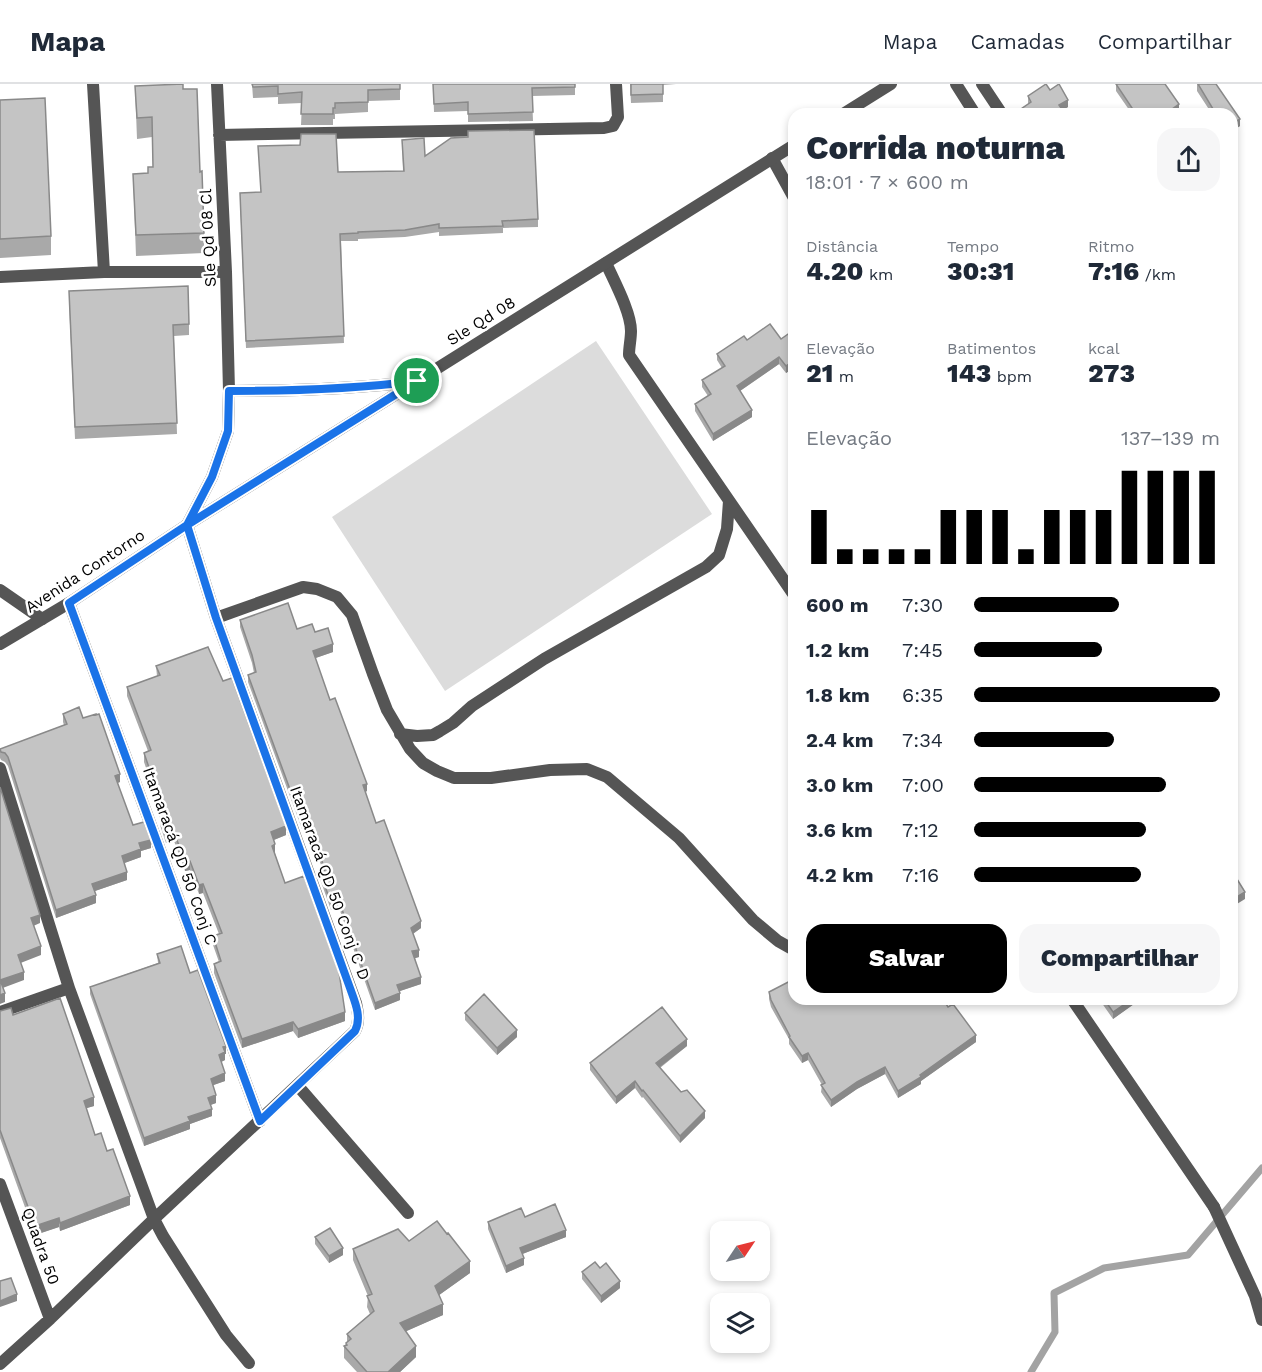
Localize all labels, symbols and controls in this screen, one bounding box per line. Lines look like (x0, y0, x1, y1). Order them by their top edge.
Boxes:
text: Mapa (30, 25, 105, 58)
text: Mapa (883, 29, 937, 54)
text: Camadas (970, 29, 1065, 54)
text: Compartilhar (1098, 29, 1232, 54)
text: Corrida noturna (806, 128, 1065, 167)
button: share (1157, 128, 1220, 191)
text: 18:01 · 7 × 600 m (806, 170, 969, 194)
street label: Sle Qd 08 Cl (196, 188, 220, 288)
text: Distância (806, 237, 878, 256)
text: Tempo (947, 237, 999, 256)
text: Ritmo (1088, 237, 1134, 256)
text: 4.20 (806, 256, 863, 286)
text: 30:31 (947, 256, 1014, 286)
text: 7:16 (1088, 256, 1139, 286)
text: km (863, 265, 893, 284)
text: /km (1139, 265, 1176, 284)
street label: Sle Qd 08 (443, 293, 519, 349)
text: Elevação (806, 339, 875, 358)
text: Batimentos (947, 339, 1036, 358)
text: kcal (1088, 339, 1120, 358)
pin (391, 355, 442, 406)
text: 21 (806, 358, 833, 388)
text: 143 (947, 358, 991, 388)
text: 273 (1088, 358, 1135, 388)
icon: arrive (400, 364, 433, 397)
text: m (833, 367, 854, 386)
text: bpm (991, 367, 1032, 386)
text: Elevação (806, 426, 892, 450)
text: 137–139 m (1121, 426, 1220, 450)
street label: Avenida Contorno (22, 525, 148, 617)
text: 600 m (806, 593, 869, 617)
text: 7:30 (902, 593, 943, 617)
text: 1.2 km (806, 638, 869, 662)
text: 7:45 (902, 638, 943, 662)
text: 1.8 km (806, 683, 870, 707)
text: 6:35 (902, 683, 943, 707)
text: 2.4 km (806, 728, 874, 752)
text: 7:34 (902, 728, 943, 752)
street label: Itamaracá QD 50 Conj C (139, 764, 221, 948)
text: 3.0 km (806, 773, 873, 797)
text: 7:00 (902, 773, 944, 797)
street label: Itamaracá QD 50 Conj C D (286, 783, 374, 983)
text: 3.6 km (806, 818, 873, 842)
text: 7:12 (902, 818, 939, 842)
text: 4.2 km (806, 863, 874, 887)
text: 7:16 (902, 863, 939, 887)
button: Salvar (806, 924, 1007, 993)
button: Compartilhar (1019, 924, 1220, 993)
street label: Quadra 50 (18, 1205, 64, 1287)
north arrow (710, 1221, 770, 1281)
map controls (710, 1221, 770, 1353)
button: layers (710, 1293, 770, 1353)

